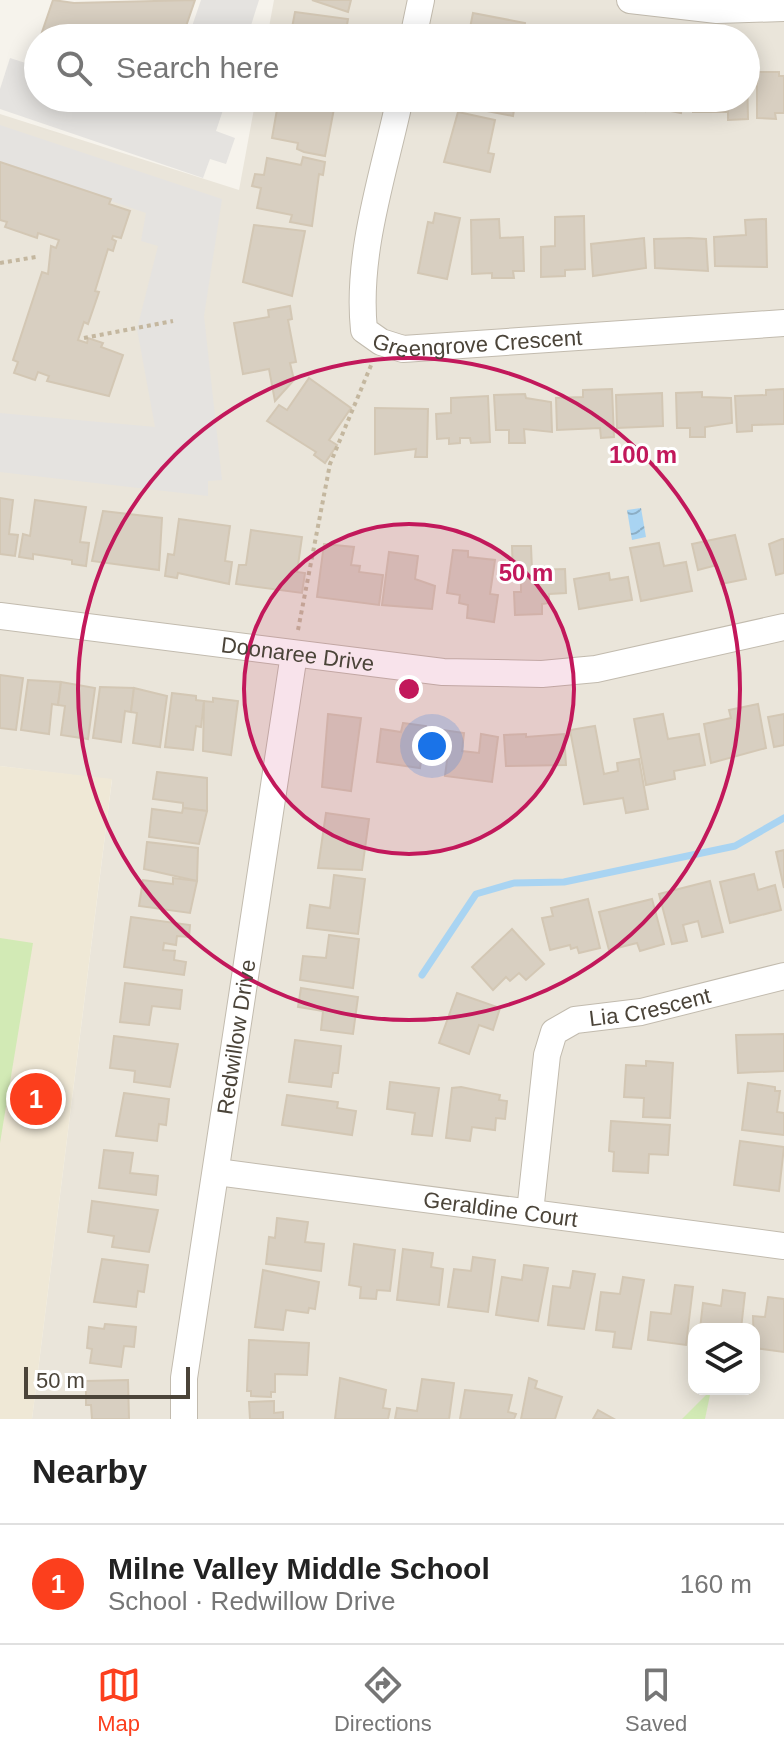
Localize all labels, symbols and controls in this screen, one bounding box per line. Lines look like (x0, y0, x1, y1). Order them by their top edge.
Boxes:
search box (24, 24, 760, 112)
icon: search (52, 46, 96, 90)
text: Search here (116, 51, 279, 84)
street label: Greengrove Crescent (369, 325, 583, 363)
text: 100 m (609, 441, 677, 468)
text: 50 m (499, 559, 553, 586)
street label: Doonaree Drive (220, 632, 376, 676)
centre of rings (395, 675, 423, 703)
your location (412, 726, 452, 766)
street label: Redwillow Drive (212, 958, 260, 1116)
street label: Lia Crescent (588, 983, 713, 1031)
pin: 1 (10, 1069, 62, 1129)
street label: Geraldine Court (422, 1187, 579, 1232)
map controls (688, 1323, 760, 1395)
button: layers (688, 1323, 760, 1395)
scale bar (24, 1363, 190, 1399)
text: 50 m (36, 1368, 85, 1393)
text: Nearby (32, 1452, 147, 1490)
text: Milne Valley Middle School (108, 1552, 490, 1585)
text: 1 (51, 1569, 65, 1599)
text: 160 m (680, 1569, 752, 1599)
text: School · Redwillow Drive (108, 1586, 396, 1616)
tab: Map (97, 1663, 141, 1737)
tab: Directions (334, 1663, 432, 1737)
tab: Saved (625, 1663, 687, 1737)

